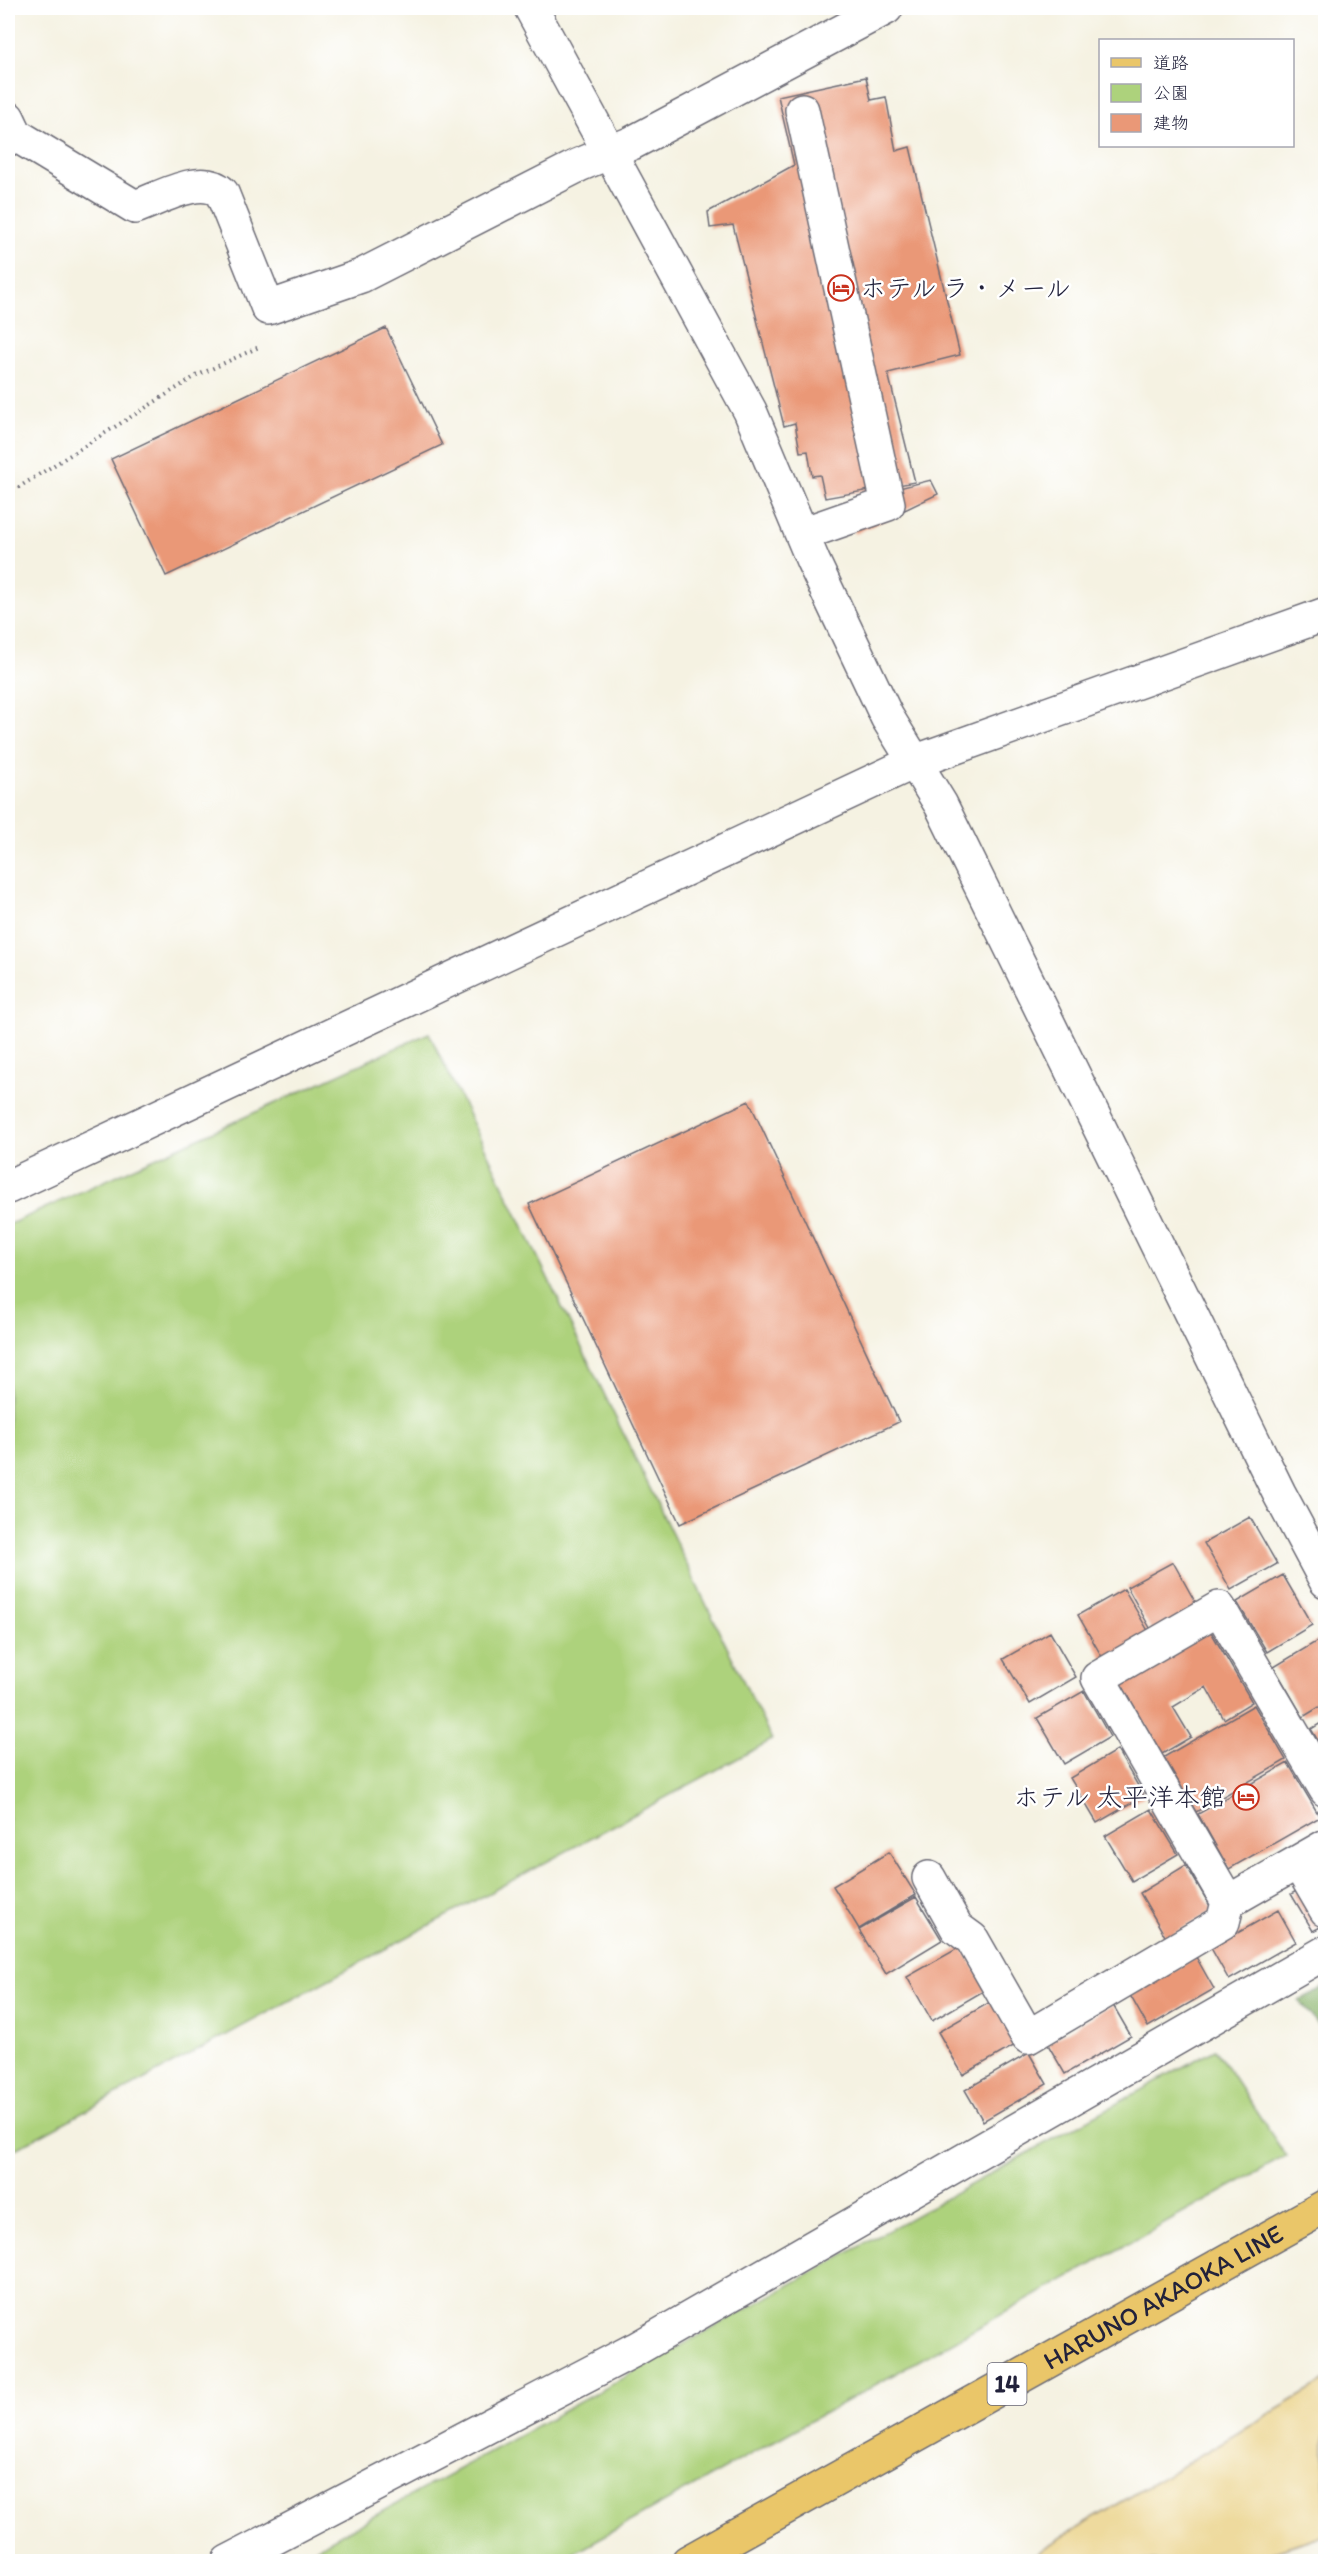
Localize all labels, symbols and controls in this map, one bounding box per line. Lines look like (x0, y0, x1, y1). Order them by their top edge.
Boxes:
legend (1099, 39, 1294, 147)
text: 道路 (1153, 52, 1189, 74)
text: 公園 (1153, 82, 1189, 104)
text: 建物 (1153, 112, 1189, 134)
place label: ホテル ラ・メール (860, 272, 1071, 304)
hotel icon: ホテル ラ・メール (826, 273, 856, 303)
place label: ホテル 太平洋本館 (1013, 1781, 1226, 1813)
hotel icon: ホテル 太平洋本館 (1231, 1782, 1261, 1812)
street label: HARUNO AKAOKA LINE (1038, 2217, 1289, 2377)
road number: 14 (988, 2363, 1026, 2405)

